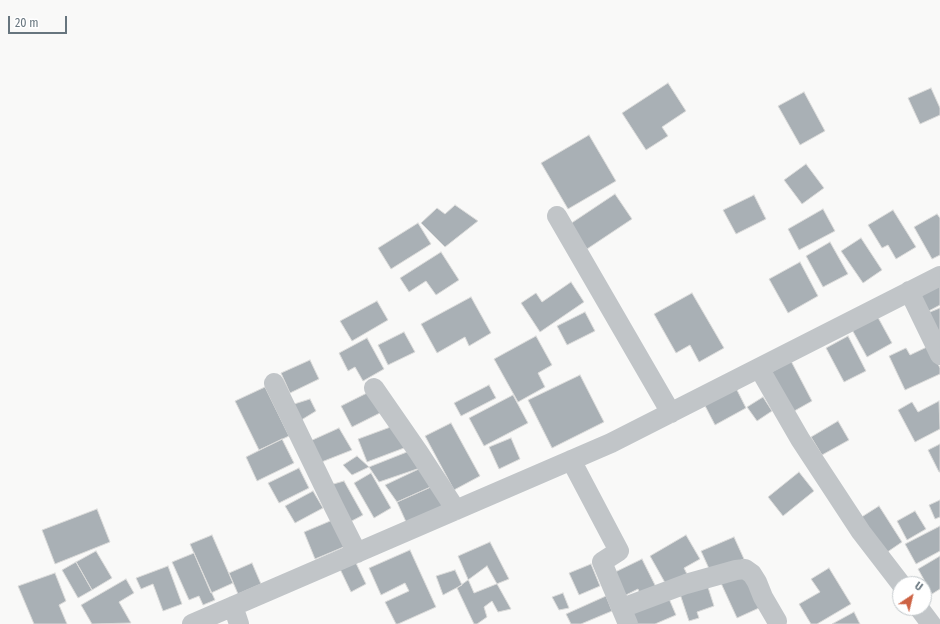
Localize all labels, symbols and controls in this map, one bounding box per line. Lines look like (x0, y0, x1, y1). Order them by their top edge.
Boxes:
scale bar (10, 8, 69, 34)
text: 20 m (15, 16, 39, 30)
north arrow (892, 576, 932, 616)
text: U (912, 579, 925, 594)

